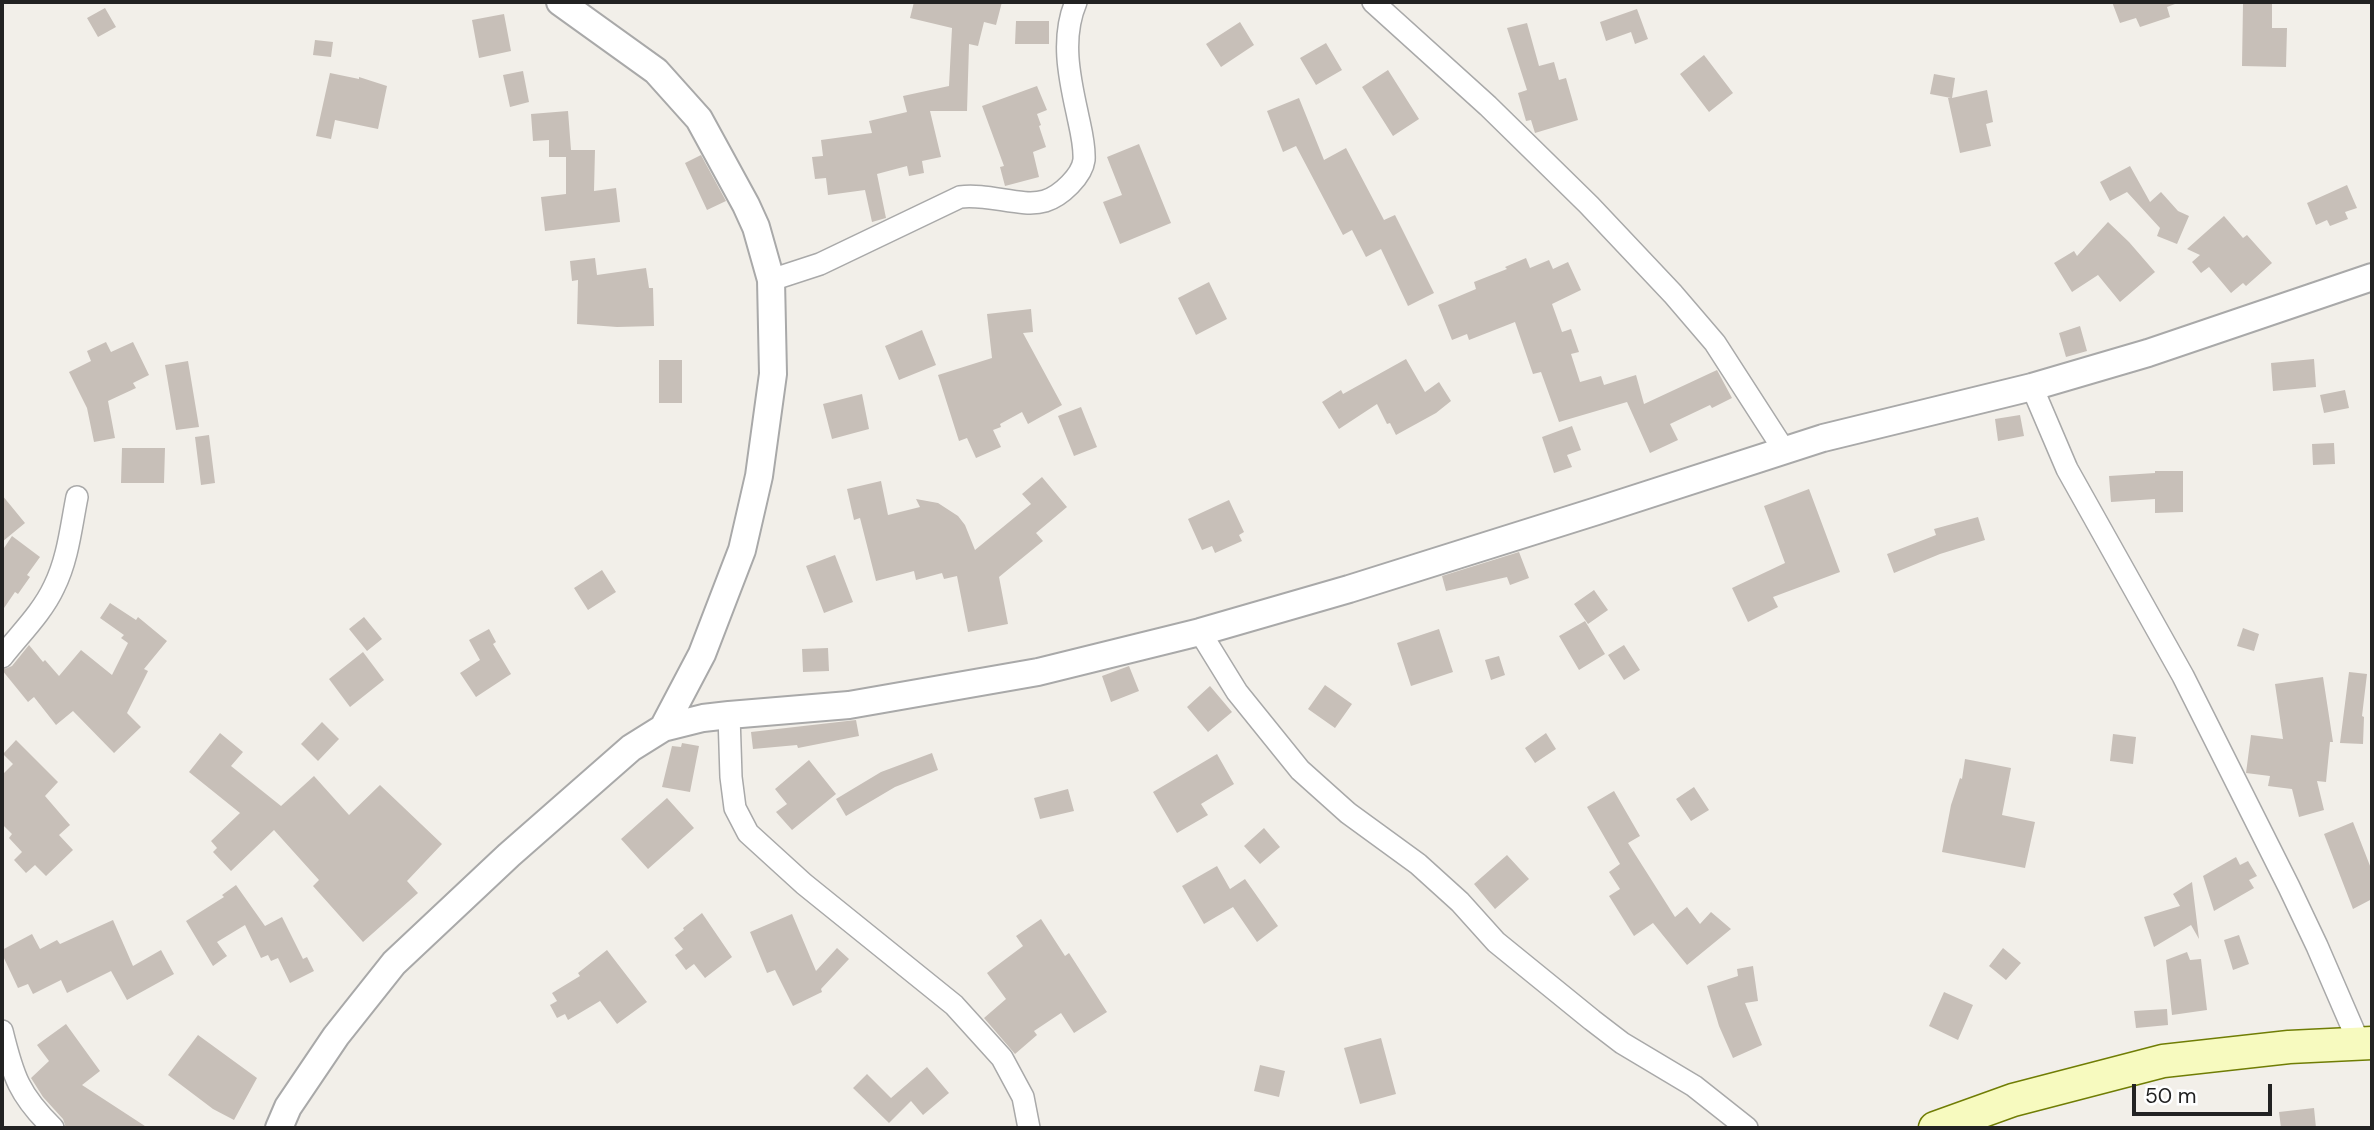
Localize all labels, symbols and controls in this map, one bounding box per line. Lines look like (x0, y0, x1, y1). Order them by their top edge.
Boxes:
scale bar (2136, 1070, 2276, 1114)
text: 50 m (2145, 1082, 2196, 1110)

